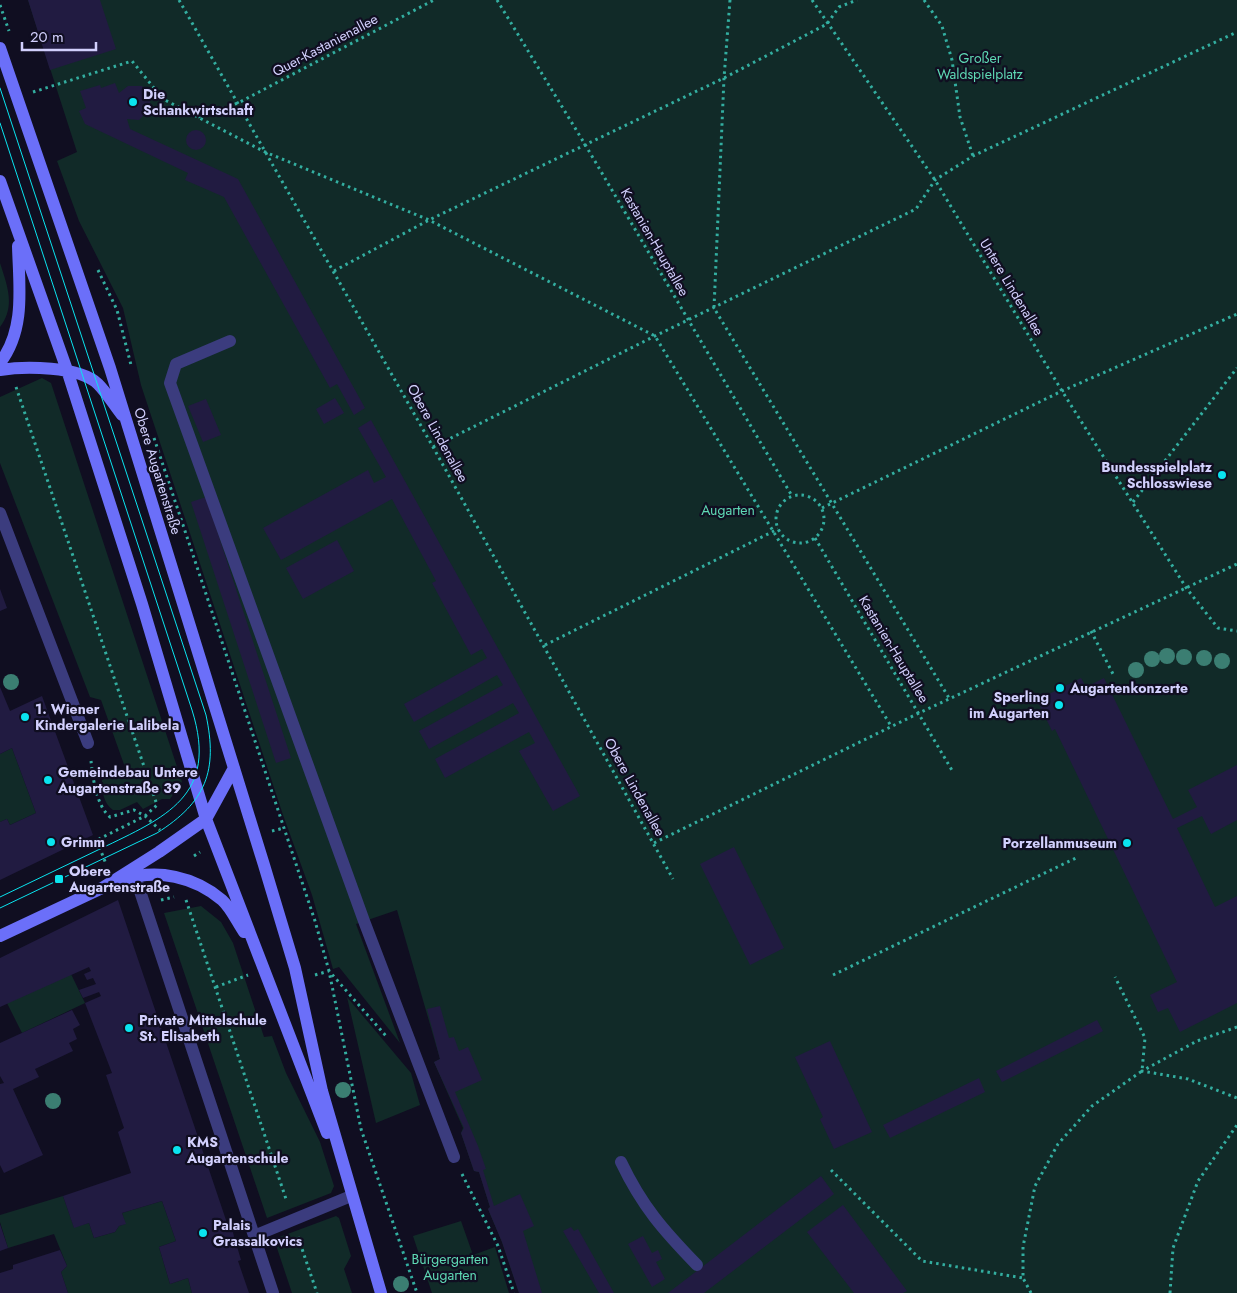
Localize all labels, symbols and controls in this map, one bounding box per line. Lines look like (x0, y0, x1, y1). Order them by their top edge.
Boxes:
street label: Quer-Kastanienallee (269, 9, 381, 81)
scale bar (22, 20, 96, 52)
text: 20 m (30, 26, 64, 48)
park label: Großer Waldspielplatz (937, 48, 1023, 84)
place label: Die Schankwirtschaft (143, 84, 254, 120)
marker: Die Schankwirtschaft (127, 96, 139, 108)
street label: Kastanien-Hauptallee (616, 184, 694, 300)
street label: Untere Lindenallee (975, 235, 1049, 339)
street label: Obere Lindenallee (403, 380, 473, 486)
street label: Obere Augartenstraße (129, 405, 187, 537)
place label: Bundesspielplatz Schlosswiese (1101, 457, 1213, 493)
marker: Bundesspielplatz Schlosswiese (1216, 469, 1228, 481)
park label: Augarten (701, 500, 755, 520)
street label: Kastanien-Hauptallee (854, 592, 934, 706)
place label: Augartenkonzerte (1069, 678, 1188, 698)
marker: Augartenkonzerte (1054, 682, 1066, 694)
place label: Sperling im Augarten (969, 687, 1049, 723)
place label: 1. Wiener Kindergalerie Lalibela (35, 699, 179, 735)
marker: Sperling im Augarten (1053, 699, 1065, 711)
marker: 1. Wiener Kindergalerie Lalibela (19, 711, 31, 723)
street label: Obere Lindenallee (600, 734, 670, 840)
place label: Gemeindebau Untere Augartenstraße 39 (57, 762, 198, 798)
marker: Gemeindebau Untere Augartenstraße 39 (42, 774, 54, 786)
place label: Grimm (61, 832, 105, 852)
place label: Porzellanmuseum (1003, 833, 1117, 853)
marker: Grimm (45, 836, 57, 848)
marker: Porzellanmuseum (1121, 837, 1133, 849)
place label: Obere Augartenstraße (68, 861, 170, 897)
marker: Obere Augartenstraße (53, 873, 65, 885)
place label: Private Mittelschule St. Elisabeth (139, 1010, 267, 1046)
marker: Private Mittelschule St. Elisabeth (123, 1022, 135, 1034)
place label: KMS Augartenschule (186, 1132, 289, 1168)
marker: KMS Augartenschule (171, 1144, 183, 1156)
place label: Palais Grassalkovics (213, 1215, 303, 1251)
marker: Palais Grassalkovics (197, 1227, 209, 1239)
park label: Bürgergarten Augarten (412, 1249, 488, 1285)

